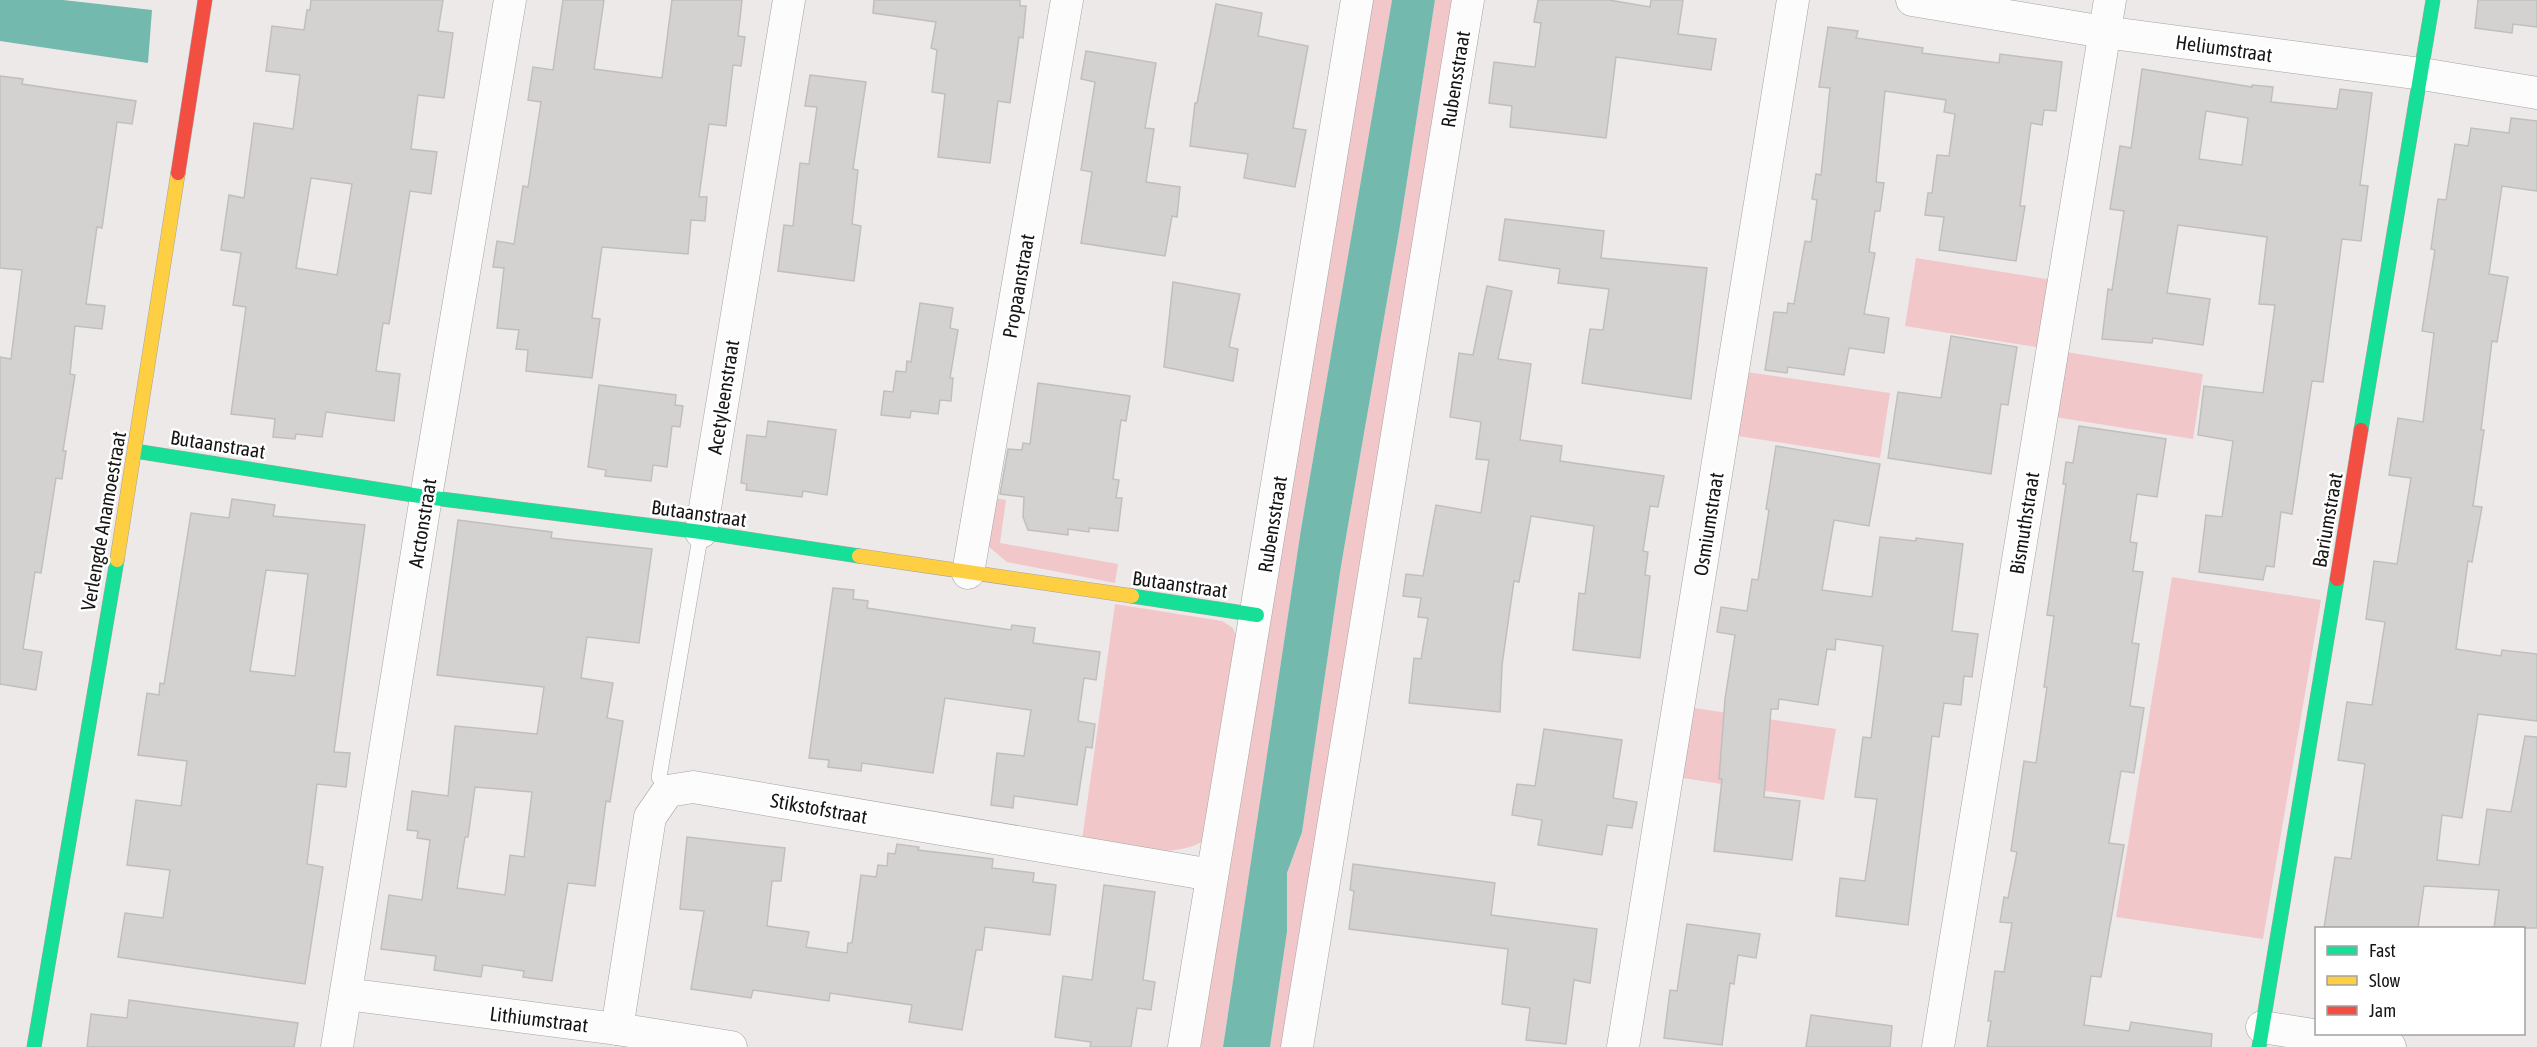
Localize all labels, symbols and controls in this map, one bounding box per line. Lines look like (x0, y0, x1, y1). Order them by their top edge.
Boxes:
street label: Rubensstraat (1436, 29, 1474, 129)
street label: Heliumstraat (2174, 30, 2274, 66)
street label: Propaanstraat (998, 232, 1039, 340)
street label: Acetyleenstraat (703, 338, 743, 456)
street label: Butaanstraat (169, 425, 267, 463)
street label: Verlengde Anamoestraat (76, 429, 130, 613)
street label: Osmiumstraat (1688, 470, 1728, 577)
street label: Bismuthstraat (2005, 470, 2043, 576)
street label: Bariumstraat (2307, 470, 2347, 569)
street label: Rubensstraat (1253, 474, 1291, 574)
street label: Arctonstraat (404, 476, 440, 569)
street label: Butaanstraat (650, 495, 748, 531)
street label: Butaanstraat (1131, 566, 1229, 602)
street label: Stikstofstraat (769, 788, 869, 828)
legend (2315, 927, 2525, 1035)
text: Fast (2369, 940, 2396, 961)
text: Slow (2369, 970, 2400, 991)
text: Jam (2369, 1000, 2396, 1021)
street label: Lithiumstraat (488, 1002, 590, 1036)

